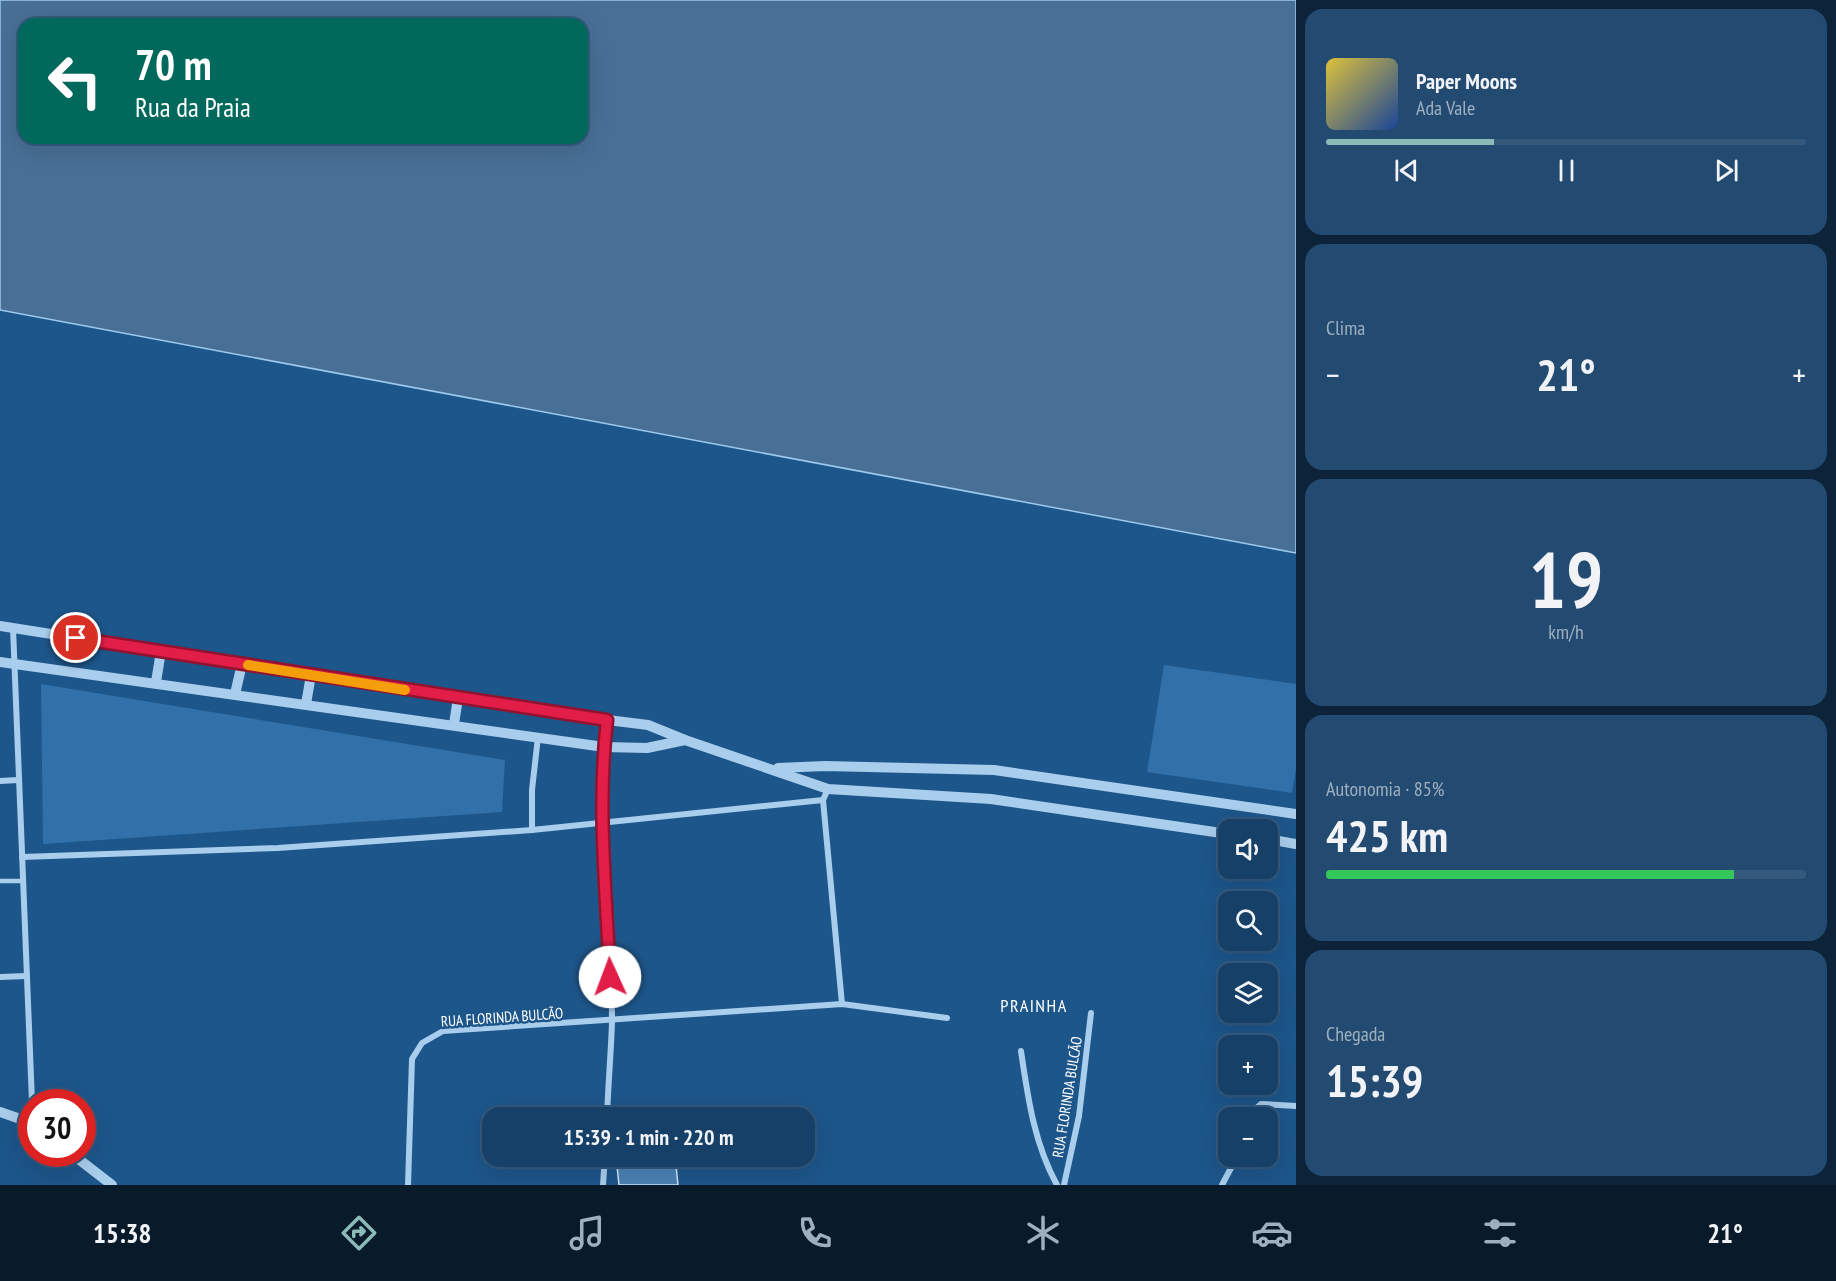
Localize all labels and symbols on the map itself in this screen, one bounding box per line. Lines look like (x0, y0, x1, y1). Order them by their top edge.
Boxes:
pin (50, 612, 101, 663)
position arrow (578, 945, 642, 1009)
district label: PRAINHA (1000, 994, 1068, 1017)
street label: RUA FLORINDA BULCÃO (440, 1003, 564, 1031)
street label: RUA FLORINDA BULCÃO (1048, 1035, 1086, 1159)
speed limit sign: 30 (18, 1089, 96, 1167)

